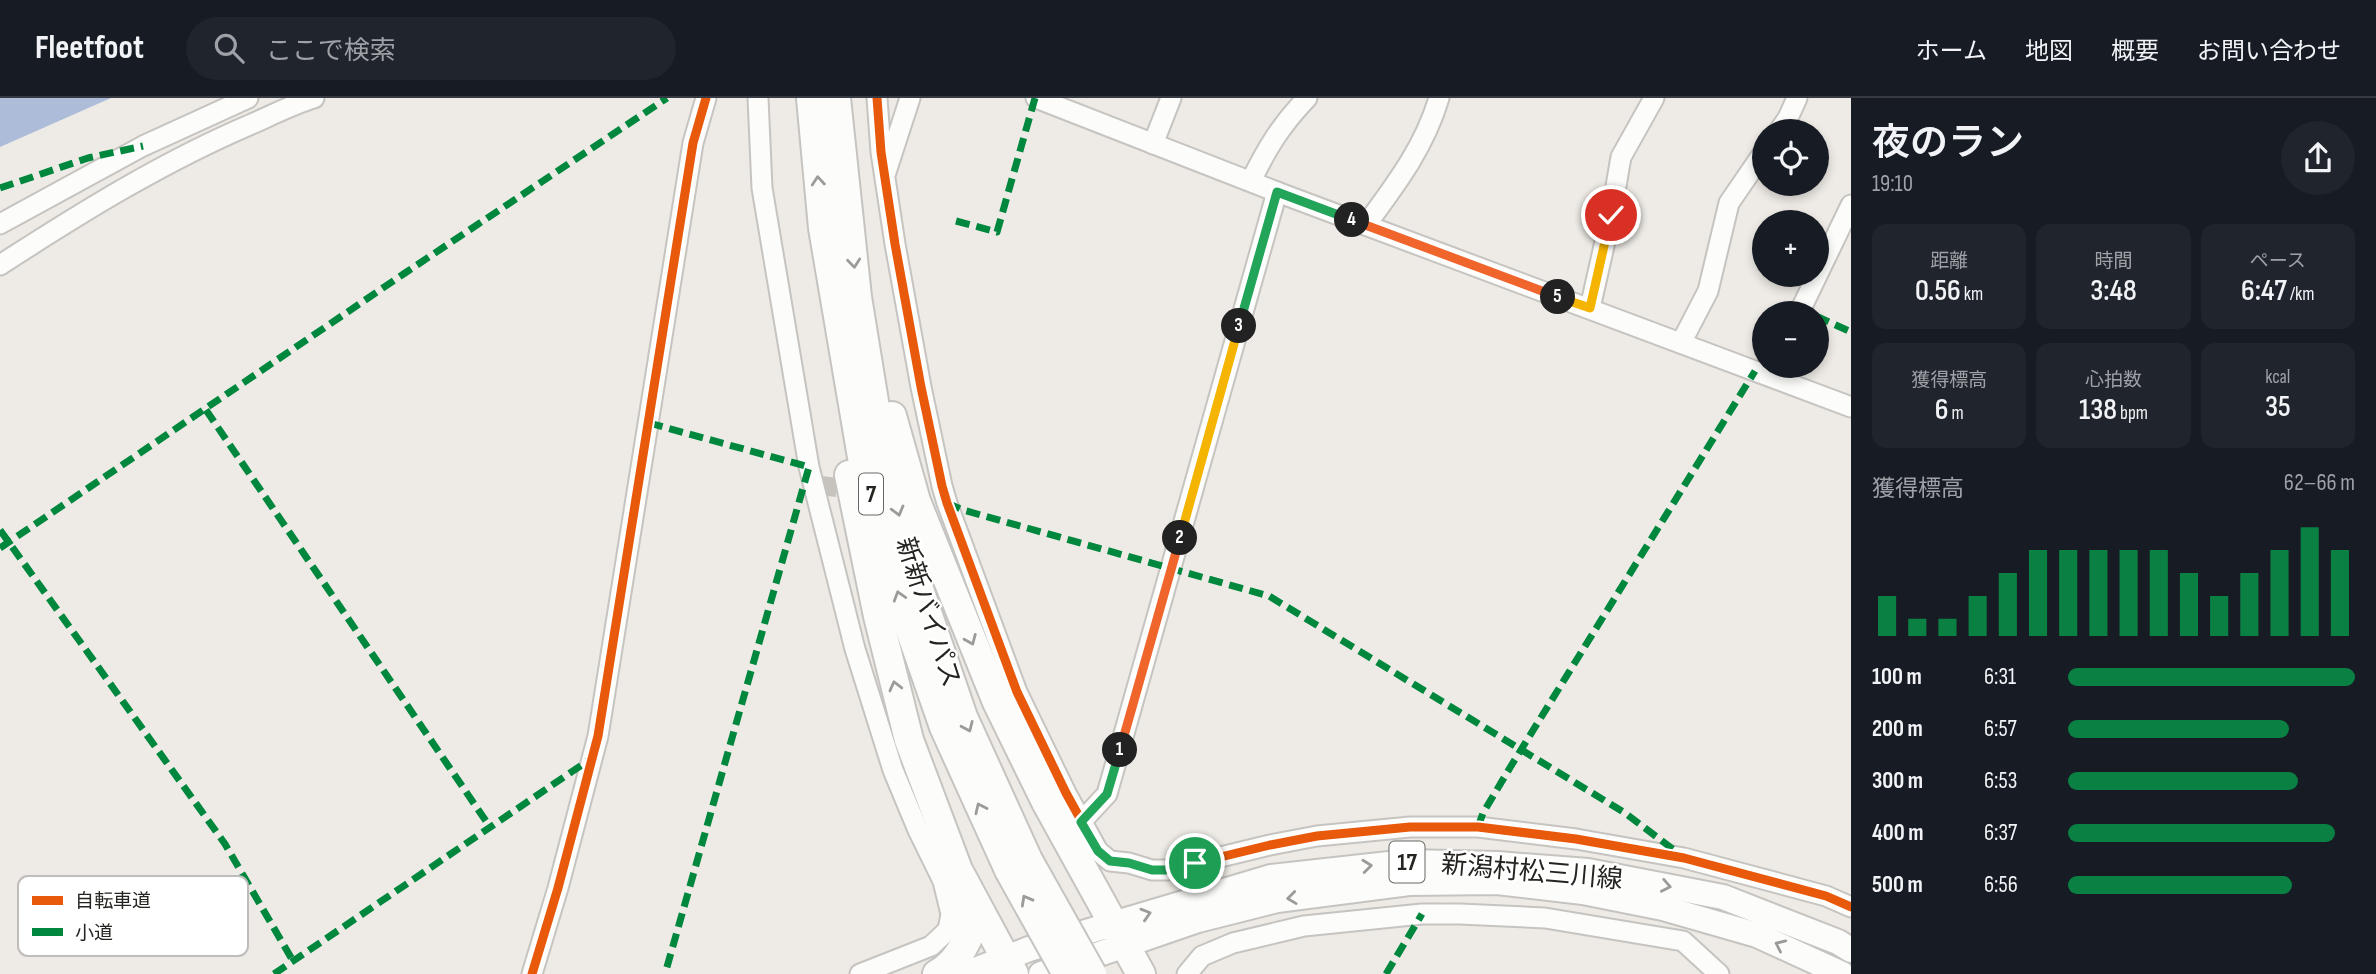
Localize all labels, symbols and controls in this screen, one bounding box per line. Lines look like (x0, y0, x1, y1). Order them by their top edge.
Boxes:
search box (186, 17, 676, 80)
text: Fleetfoot (35, 28, 144, 68)
icon: search (210, 29, 248, 67)
text: ここで検索 (266, 36, 396, 67)
text: ホーム (1916, 37, 1987, 66)
text: 地図 (2025, 37, 2073, 66)
text: 概要 (2111, 37, 2159, 66)
text: お問い合わせ (2197, 37, 2341, 66)
map controls (1752, 119, 1829, 378)
button: locate (1752, 119, 1829, 196)
text: 夜のラン (1872, 121, 2024, 166)
button: share (2281, 121, 2355, 195)
text: 19:10 (1872, 170, 1913, 198)
one-way arrow (811, 175, 826, 186)
pin (1581, 185, 1641, 245)
icon: check (1592, 196, 1630, 234)
pin: 4 (1334, 202, 1370, 238)
text: 4 (1347, 208, 1356, 231)
button: + (1752, 210, 1829, 287)
text: 距離 (1930, 250, 1968, 273)
text: 時間 (2094, 250, 2133, 273)
text: ペース (2250, 250, 2306, 273)
one-way arrow (846, 257, 861, 269)
text: 0.56 (1915, 273, 1961, 309)
text: 3:48 (2090, 273, 2137, 309)
text: 6:47 (2241, 273, 2287, 309)
pin: 5 (1540, 280, 1576, 314)
text: km (1961, 283, 1983, 306)
text: /km (2287, 283, 2315, 306)
text: 5 (1553, 285, 1562, 308)
button: − (1752, 301, 1829, 378)
pin: 3 (1222, 308, 1256, 344)
text: 3 (1234, 314, 1243, 337)
text: kcal (2265, 366, 2290, 389)
text: 獲得標高 (1911, 369, 1987, 392)
text: 心拍数 (2085, 369, 2142, 392)
text: 35 (2265, 389, 2291, 425)
text: 6 (1935, 392, 1948, 428)
text: 138 (2079, 392, 2117, 428)
text: m (1948, 402, 1964, 425)
text: bpm (2117, 402, 2148, 425)
text: 62–66 m (2284, 469, 2355, 497)
road number: 7 (859, 474, 883, 514)
text: 獲得標高 (1872, 475, 1964, 503)
one-way arrow (890, 505, 904, 517)
pin: 2 (1162, 520, 1198, 556)
text: 2 (1175, 526, 1184, 549)
street label: 新新バイパス (889, 534, 966, 691)
one-way arrow (892, 590, 907, 602)
one-way arrow (963, 633, 977, 645)
text: 100 m (1872, 663, 1922, 691)
text: 6:31 (1984, 663, 2016, 691)
one-way arrow (889, 680, 903, 692)
text: 200 m (1872, 715, 1923, 743)
text: 6:57 (1984, 715, 2017, 743)
one-way arrow (960, 720, 974, 732)
pin: 1 (1102, 732, 1138, 768)
text: 1 (1116, 738, 1123, 761)
text: 300 m (1872, 767, 1923, 795)
text: 6:53 (1984, 767, 2017, 795)
one-way arrow (975, 803, 989, 815)
text: 400 m (1872, 819, 1923, 847)
text: 6:37 (1984, 819, 2017, 847)
pin (1165, 833, 1225, 893)
road number: 17 (1390, 842, 1424, 882)
icon: arrive (1176, 844, 1214, 882)
street label: 新潟村松三川線 (1440, 849, 1624, 896)
one-way arrow (1361, 859, 1373, 874)
text: 500 m (1872, 871, 1923, 899)
text: 6:56 (1984, 871, 2018, 899)
legend (18, 876, 248, 956)
one-way arrow (1660, 878, 1672, 893)
text: 自転車道 (75, 890, 151, 913)
one-way arrow (1286, 891, 1298, 906)
one-way arrow (1021, 895, 1034, 908)
one-way arrow (1139, 907, 1151, 922)
text: 小道 (75, 922, 113, 945)
one-way arrow (1774, 939, 1787, 953)

